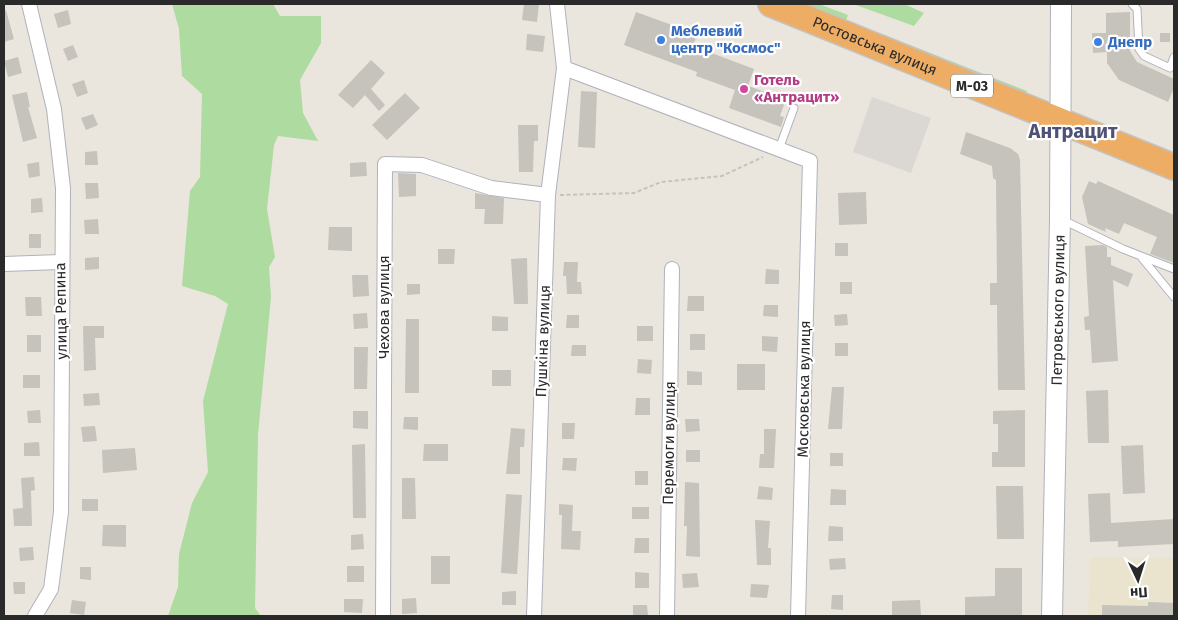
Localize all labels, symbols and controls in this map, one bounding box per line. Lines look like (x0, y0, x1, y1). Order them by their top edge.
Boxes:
street label: Ростовська вулиця (810, 13, 940, 79)
place label: Меблевий центр "Космос" (671, 22, 781, 57)
place label: Днепр (1107, 33, 1152, 51)
marker: Меблевий центр "Космос" (655, 34, 667, 46)
marker: Днепр (1092, 36, 1104, 48)
place label: Готель «Антрацит» (754, 71, 839, 106)
road number: М-03 (951, 74, 993, 98)
marker: Готель «Антрацит» (738, 83, 750, 95)
district label: Антрацит (1028, 119, 1118, 143)
street label: Петровського вулиця (1048, 234, 1069, 386)
street label: Чехова вулиця (375, 255, 393, 359)
street label: улица Репина (51, 262, 71, 360)
street label: Пушкіна вулиця (532, 284, 554, 398)
street label: Московська вулиця (794, 320, 814, 458)
street label: Перемоги вулиця (659, 381, 679, 505)
north arrow (1113, 555, 1163, 605)
text: Пн (1130, 583, 1148, 602)

